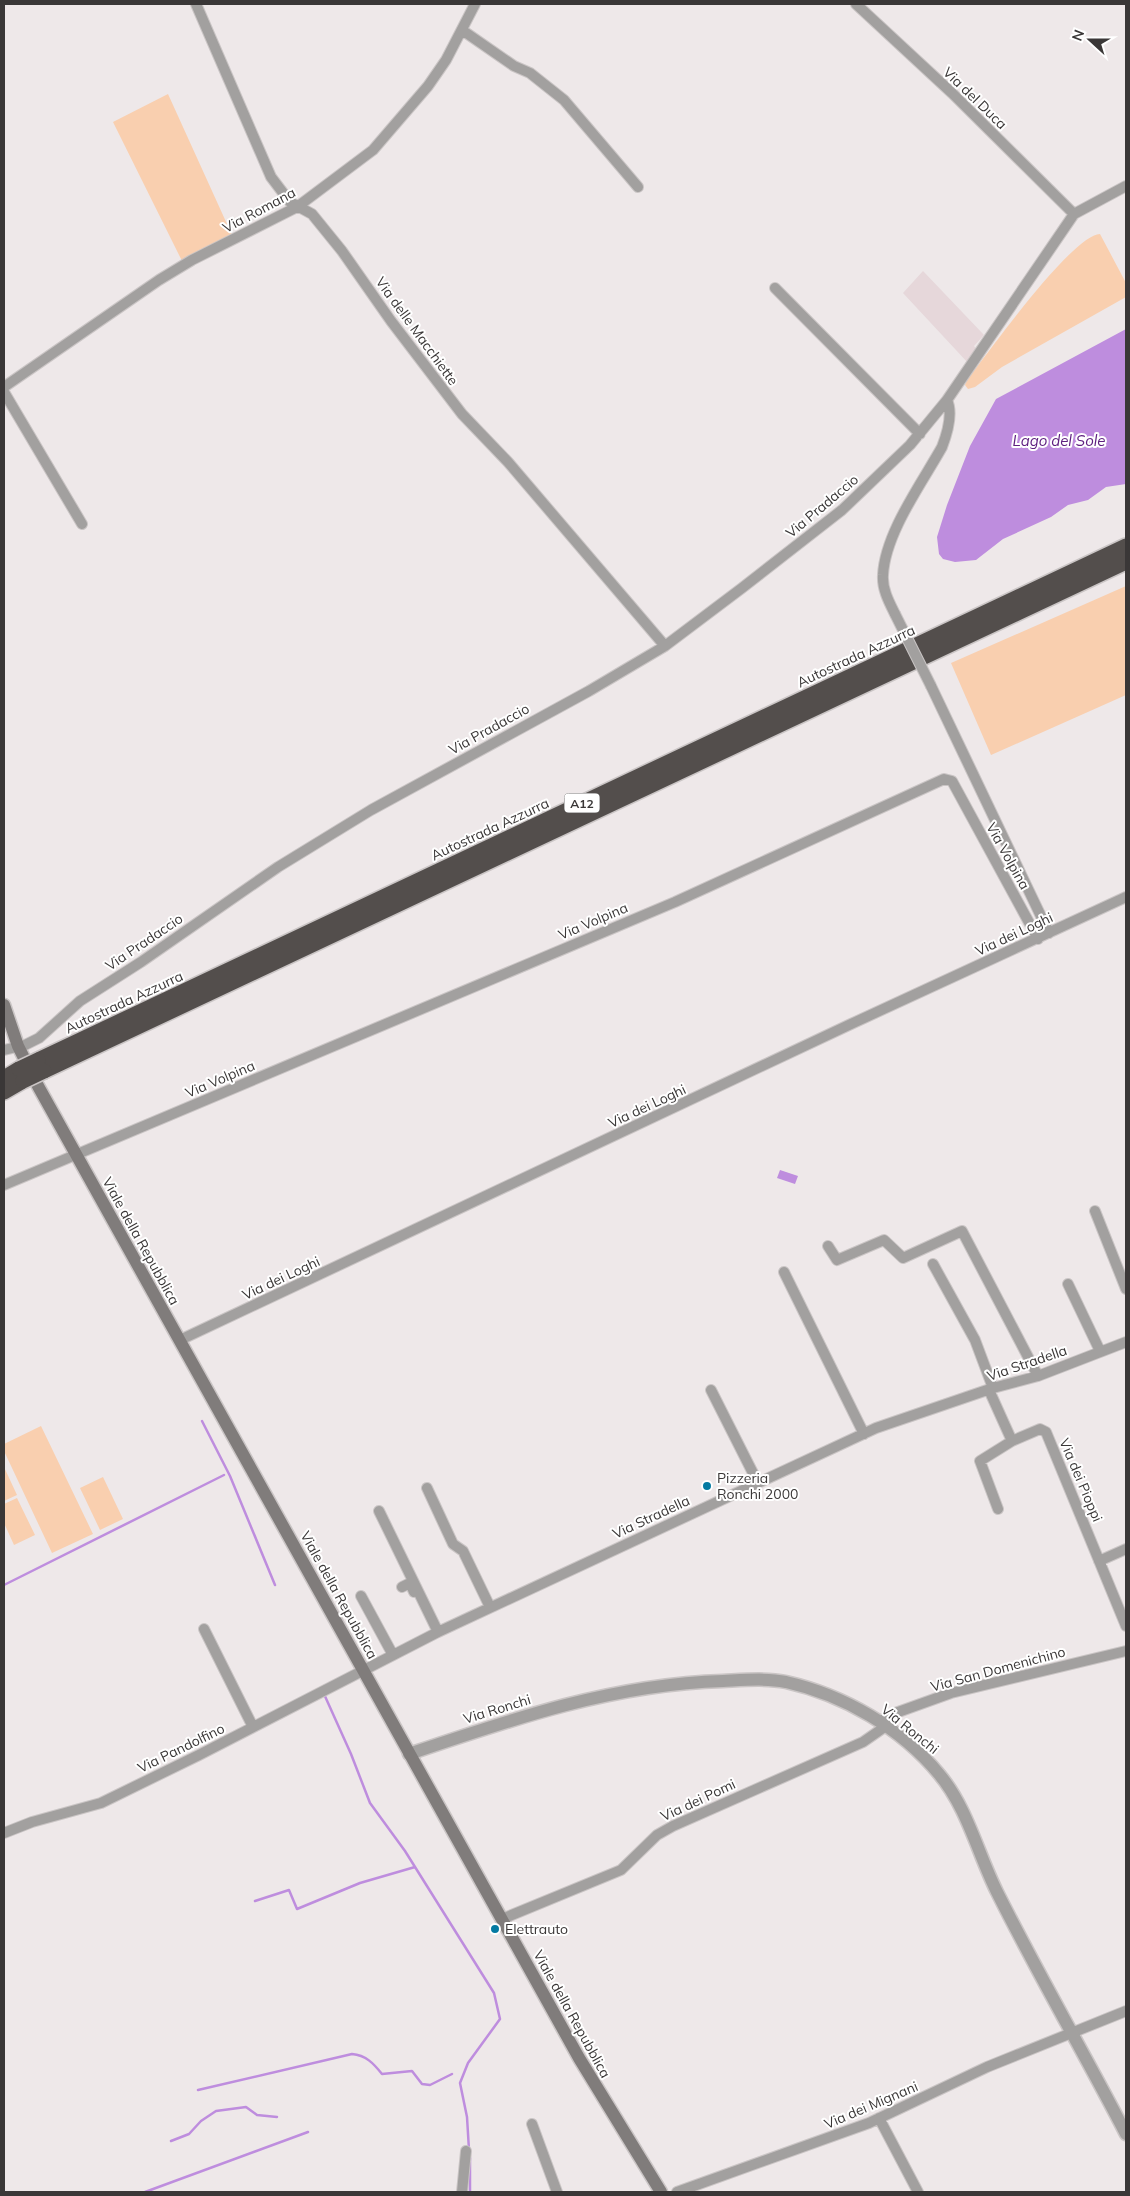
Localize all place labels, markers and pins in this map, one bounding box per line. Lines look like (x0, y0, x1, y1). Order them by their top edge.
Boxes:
place label: Pizzeria Ronchi 2000 (717, 1469, 798, 1503)
marker: Pizzeria Ronchi 2000 (701, 1480, 713, 1492)
place label: Elettrauto (505, 1920, 568, 1938)
marker: Elettrauto (489, 1923, 501, 1935)

